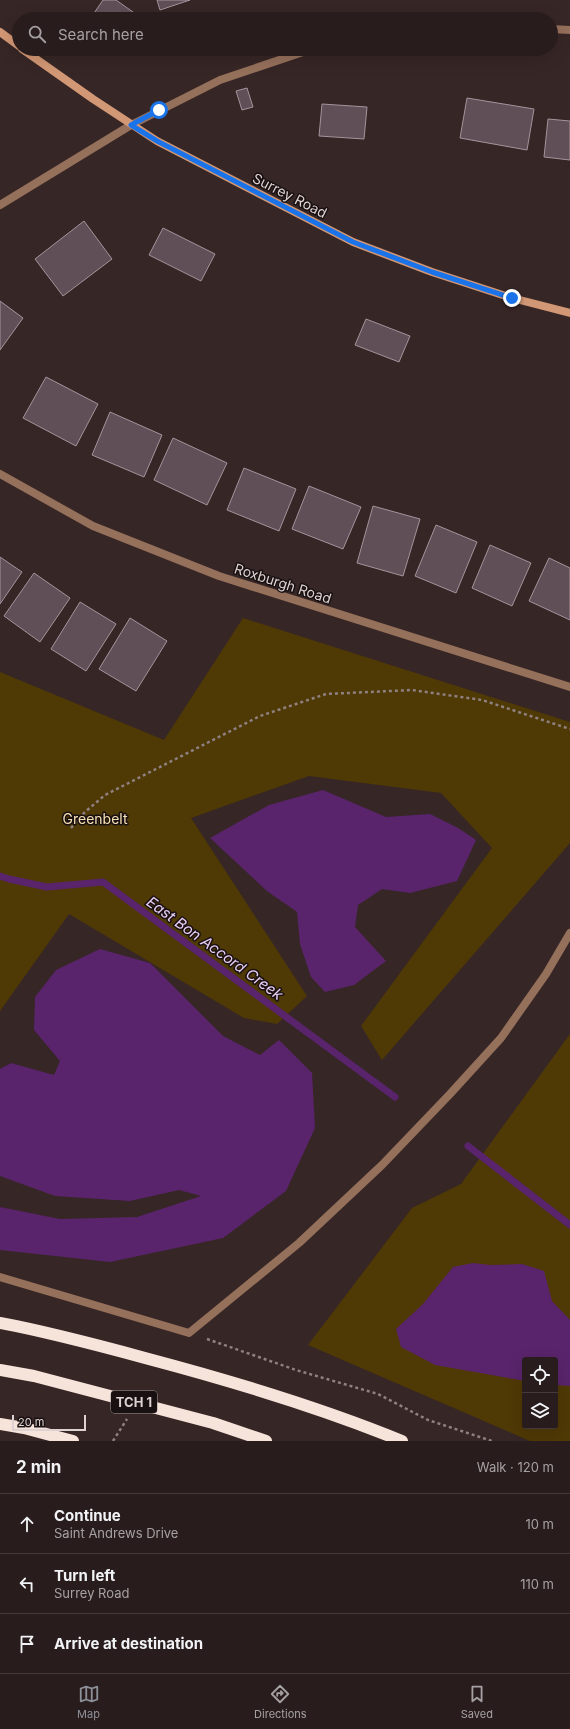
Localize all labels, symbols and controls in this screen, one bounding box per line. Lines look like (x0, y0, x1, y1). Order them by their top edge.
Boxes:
search box (12, 12, 558, 56)
icon: search (26, 23, 48, 45)
text: Search here (58, 25, 144, 44)
route start (150, 101, 168, 119)
street label: Surrey Road (250, 169, 330, 221)
route end (503, 289, 521, 307)
street label: Roxburgh Road (232, 559, 334, 607)
park label: Greenbelt (63, 810, 128, 827)
water label: East Bon Accord Creek (143, 892, 288, 1004)
map controls (522, 1357, 558, 1429)
button: locate (522, 1357, 558, 1393)
road number: TCH 1 (111, 1391, 157, 1413)
button: layers (522, 1393, 558, 1429)
scale bar (12, 1413, 86, 1432)
text: 20 m (18, 1415, 44, 1429)
text: 2 min (16, 1457, 61, 1477)
text: Walk · 120 m (477, 1459, 554, 1475)
text: Continue (54, 1506, 121, 1525)
icon: ahead (16, 1513, 38, 1535)
text: 10 m (525, 1516, 554, 1532)
text: Saint Andrews Drive (54, 1525, 178, 1541)
text: Turn left (54, 1566, 115, 1585)
icon: left (16, 1573, 38, 1595)
text: 110 m (520, 1576, 554, 1592)
text: Surrey Road (54, 1585, 129, 1601)
icon: arrive (16, 1633, 38, 1655)
text: Arrive at destination (54, 1634, 203, 1653)
tab: Map (77, 1683, 100, 1721)
tab: Directions (254, 1683, 307, 1721)
tab: Saved (461, 1683, 493, 1721)

